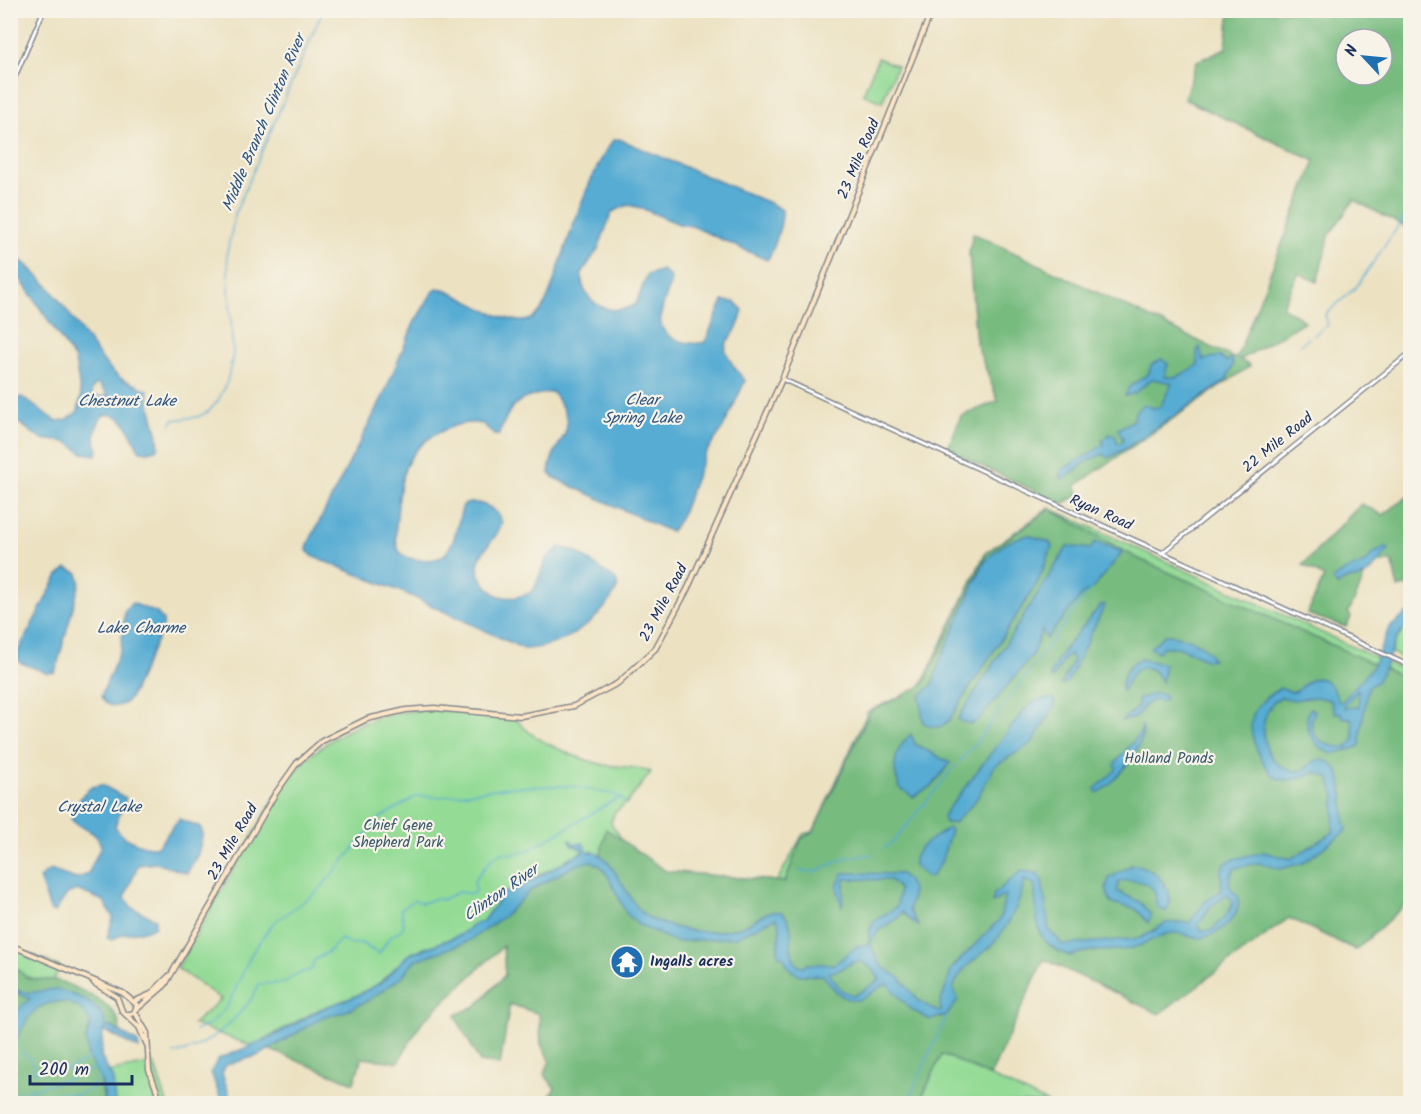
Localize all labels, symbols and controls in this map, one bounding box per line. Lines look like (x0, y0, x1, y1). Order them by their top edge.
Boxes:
water label: Middle Branch Clinton River (215, 27, 314, 215)
north arrow (1334, 27, 1394, 87)
text: N (1338, 41, 1365, 61)
street label: 23 Mile Road (831, 115, 887, 203)
water label: Clear Spring Lake (603, 388, 683, 431)
water label: Chestnut Lake (78, 389, 178, 414)
street label: 22 Mile Road (1237, 406, 1319, 479)
street label: Ryan Road (1066, 488, 1137, 538)
street label: 23 Mile Road (633, 559, 695, 646)
water label: Lake Charme (97, 616, 187, 641)
park label: Holland Ponds (1124, 747, 1214, 771)
water label: Crystal Lake (57, 795, 143, 820)
street label: 23 Mile Road (201, 799, 265, 885)
park label: Chief Gene Shepherd Park (353, 814, 444, 855)
water label: Clinton River (458, 856, 547, 928)
temple icon: Ingalls acres (609, 944, 645, 980)
place label: Ingalls acres (650, 950, 733, 974)
scale bar (30, 1048, 132, 1086)
text: 200 m (39, 1056, 89, 1085)

